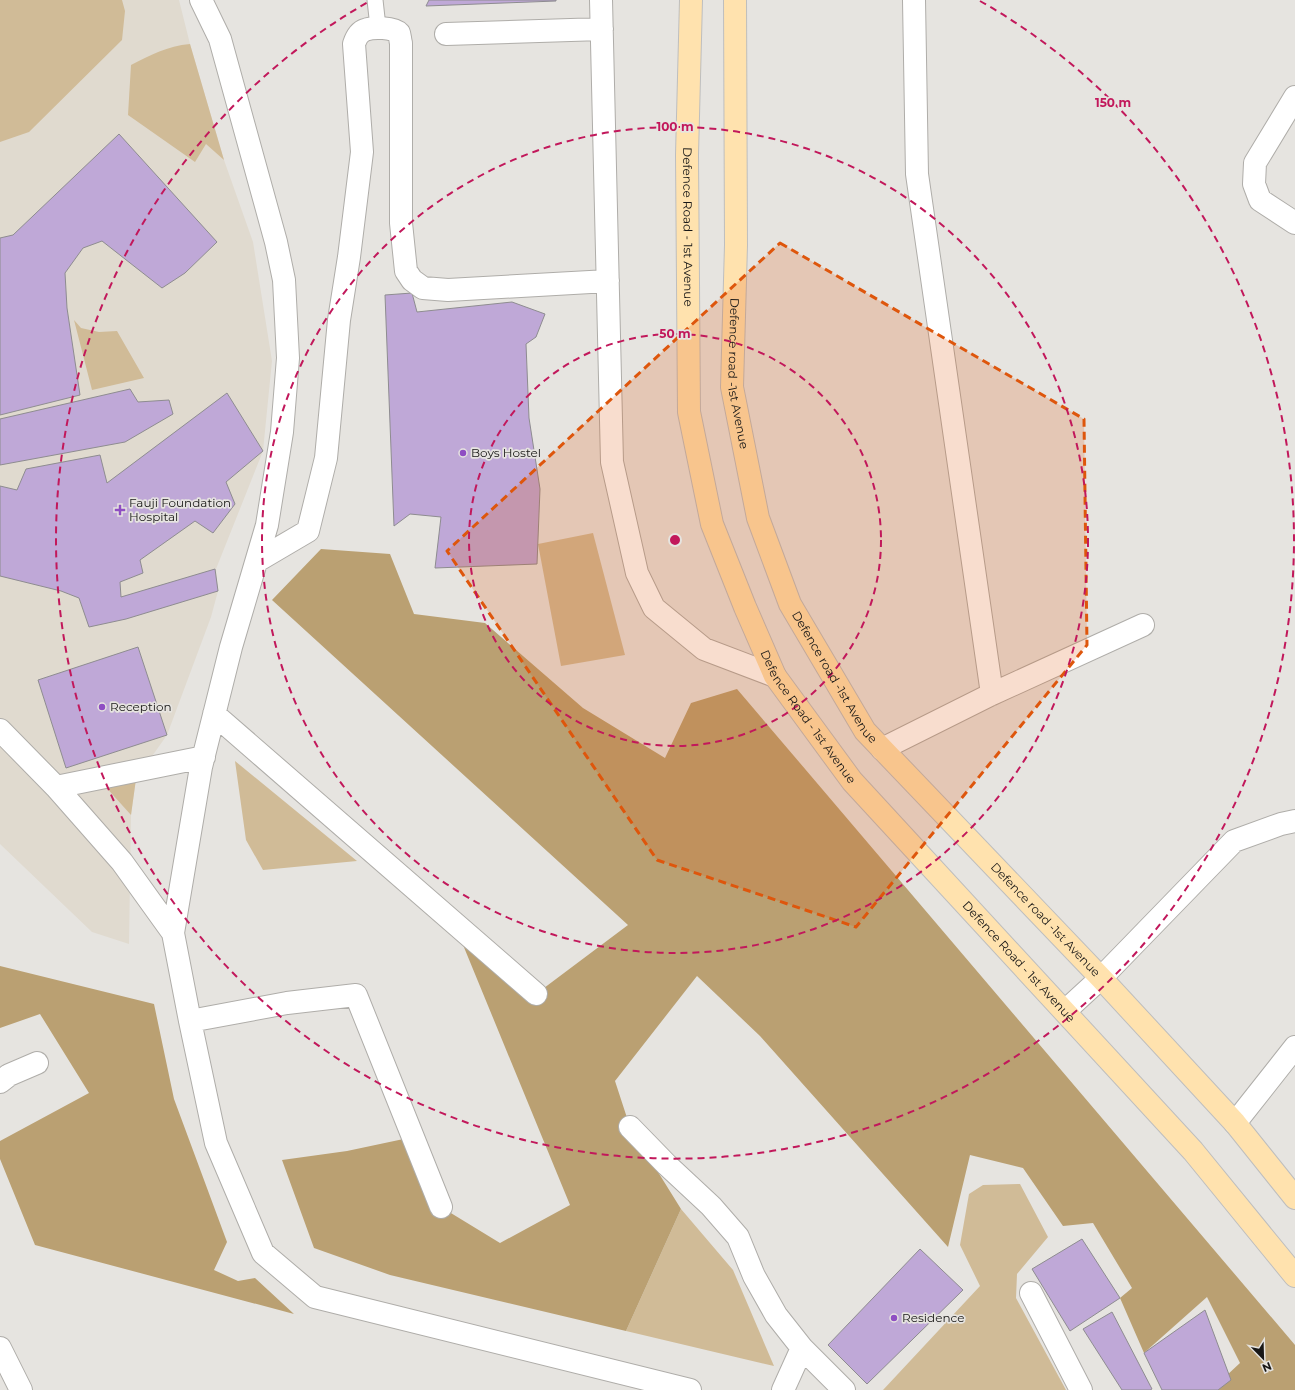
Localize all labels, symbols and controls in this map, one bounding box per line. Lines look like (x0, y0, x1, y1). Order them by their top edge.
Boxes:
text: 150 m (1095, 95, 1131, 110)
text: 100 m (657, 119, 693, 134)
street label: Defence Road - 1st Avenue (680, 147, 696, 307)
street label: Defence road -1st Avenue (725, 298, 752, 450)
text: 50 m (659, 326, 691, 341)
place label: Boys Hostel (471, 445, 541, 460)
marker: Boys Hostel (458, 448, 468, 458)
place label: Fauji Foundation Hospital (129, 495, 231, 524)
marker: Fauji Foundation Hospital (114, 504, 126, 516)
centre of rings (668, 533, 682, 547)
street label: Defence road -1st Avenue (789, 608, 881, 746)
street label: Defence Road - 1st Avenue (758, 647, 859, 786)
place label: Reception (110, 699, 172, 714)
marker: Reception (97, 702, 107, 712)
street label: Defence road -1st Avenue (988, 859, 1104, 980)
street label: Defence Road - 1st Avenue (959, 898, 1079, 1025)
place label: Residence (902, 1310, 964, 1325)
marker: Residence (889, 1313, 899, 1323)
north arrow (1243, 1338, 1283, 1378)
text: N (1260, 1359, 1274, 1375)

